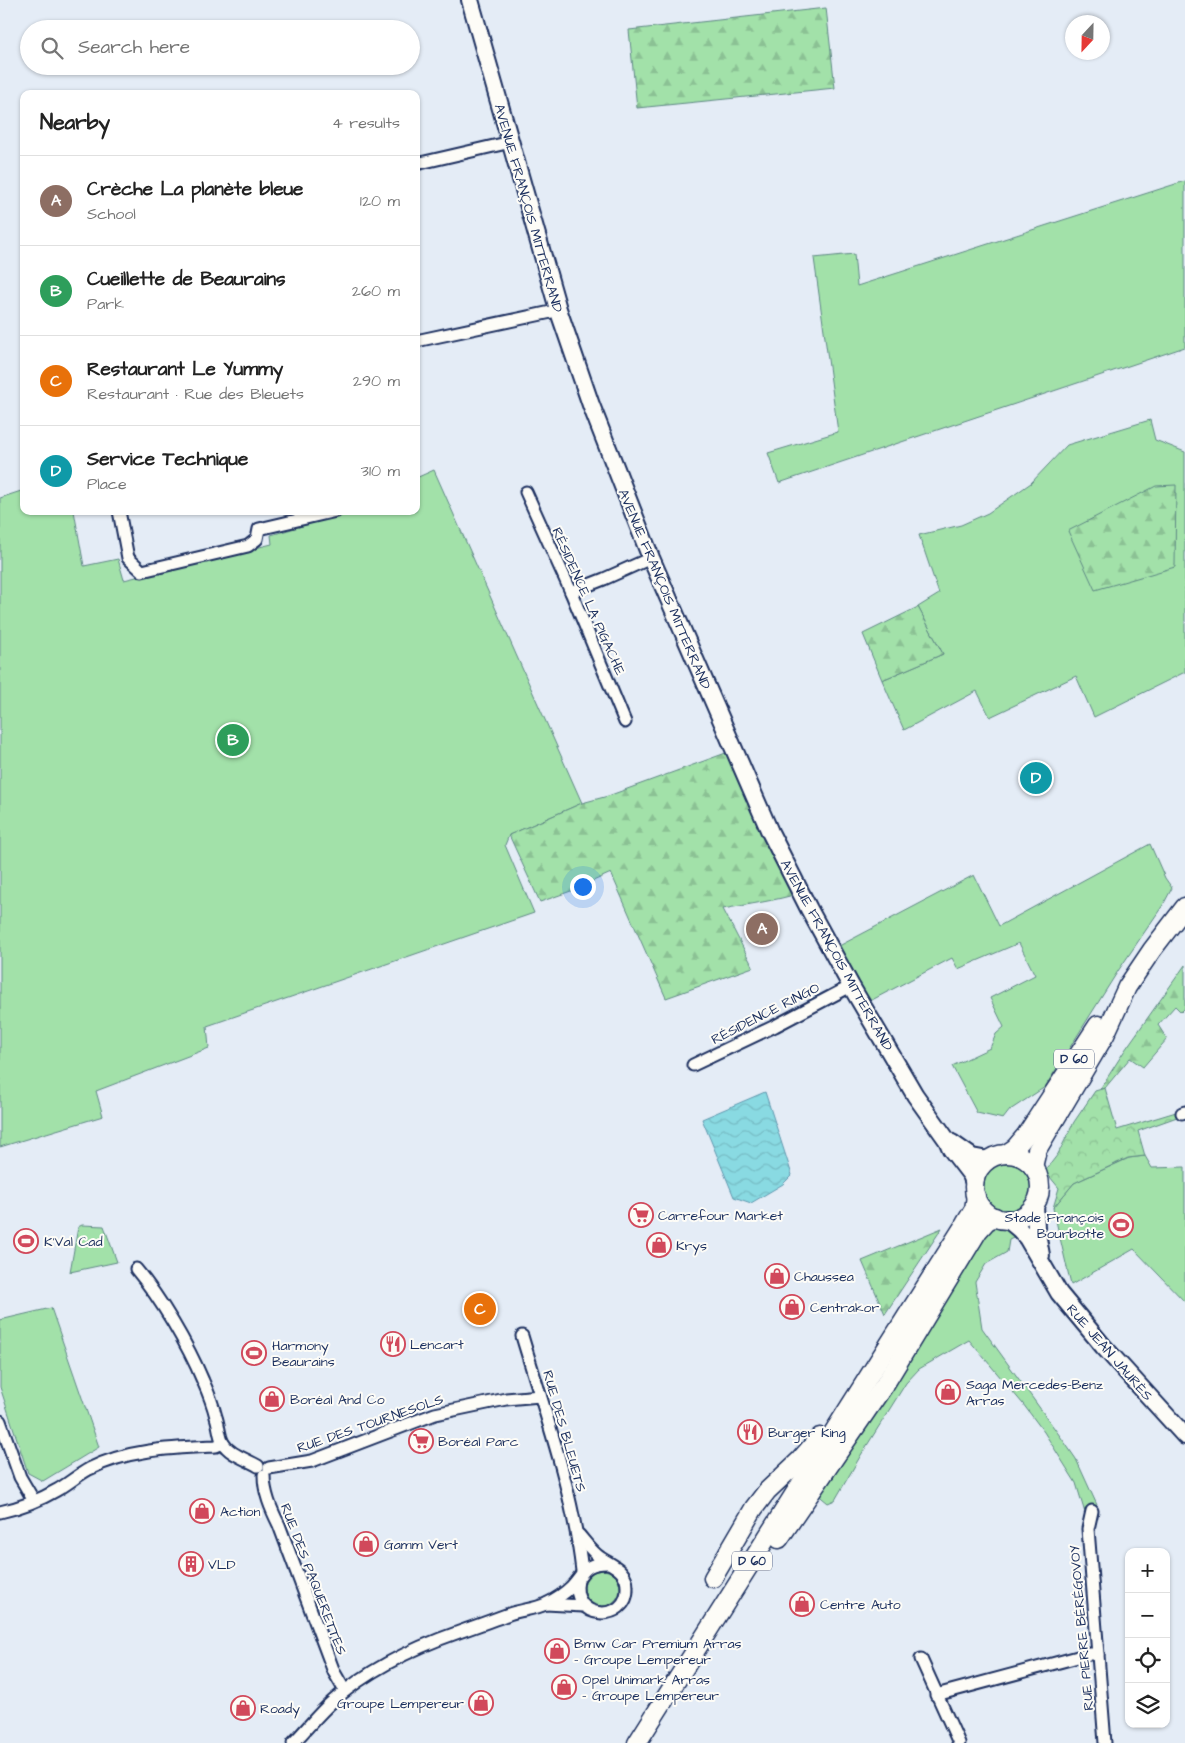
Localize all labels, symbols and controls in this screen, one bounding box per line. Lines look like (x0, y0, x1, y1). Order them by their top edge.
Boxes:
north arrow (1065, 15, 1110, 60)
search box (20, 20, 420, 75)
icon: search (38, 34, 66, 62)
text: Search here (78, 34, 190, 61)
street label: AVENUE FRANÇOIS MITTERRAND (489, 102, 567, 315)
text: Nearby (40, 108, 110, 137)
text: 4 results (332, 112, 400, 134)
text: Crèche La planète bleue (87, 176, 303, 203)
text: A (51, 190, 61, 212)
text: 120 m (360, 190, 400, 212)
text: School (87, 203, 136, 225)
text: Cueillette de Beaurains (87, 266, 286, 293)
text: B (50, 280, 62, 302)
text: 260 m (352, 280, 400, 302)
text: Park (87, 293, 124, 315)
text: Restaurant Le Yummy (87, 356, 283, 383)
text: C (50, 370, 62, 392)
text: 290 m (353, 370, 400, 392)
text: Restaurant · Rue des Bleuets (87, 383, 304, 405)
text: Service Technique (87, 446, 248, 473)
text: D (51, 460, 61, 482)
text: 310 m (361, 460, 400, 482)
text: Place (87, 473, 127, 495)
street label: AVENUE FRANÇOIS MITTERRAND (613, 486, 716, 693)
street label: RÉSIDENCE LA PIGACHE (546, 524, 630, 679)
pin: B (217, 721, 249, 759)
pin: D (1020, 759, 1052, 797)
street label: AVENUE FRANÇOIS MITTERRAND (775, 856, 897, 1055)
your location (570, 874, 596, 900)
pin: A (746, 910, 778, 948)
street label: RÉSIDENCE RINGO (708, 978, 823, 1050)
road number: D 60 (1054, 1050, 1094, 1068)
supermarket icon: Carrefour Market (628, 1202, 654, 1228)
place label: Carrefour Market (658, 1206, 783, 1226)
place label: Stade François Bourbotte (1004, 1208, 1104, 1244)
sports icon: Stade François Bourbotte (1108, 1212, 1134, 1238)
sports icon: K'Val Cad (13, 1228, 39, 1254)
place label: K'Val Cad (44, 1232, 103, 1252)
shop icon: Krys (646, 1232, 672, 1258)
place label: Krys (676, 1236, 707, 1256)
shop icon: Chaussea (764, 1263, 790, 1289)
place label: Chaussea (794, 1267, 854, 1287)
pin: C (464, 1290, 496, 1328)
shop icon: Centrakor (779, 1294, 805, 1320)
place label: Centrakor (810, 1298, 879, 1318)
street label: RUE JEAN JAURÈS (1062, 1300, 1157, 1405)
restaurant icon: Lencart (380, 1331, 406, 1357)
place label: Lencart (410, 1335, 464, 1355)
place label: Harmony Beaurains (272, 1336, 335, 1372)
sports icon: Harmony Beaurains (241, 1340, 267, 1366)
street label: RUE DES BLEUETS (537, 1368, 591, 1494)
place label: Saga Mercedes-Benz Arras (966, 1375, 1103, 1411)
shop icon: Saga Mercedes-Benz Arras (935, 1379, 961, 1405)
shop icon: Boréal And Co (259, 1386, 285, 1412)
street label: RUE DES TOURNESOLS (294, 1389, 446, 1458)
place label: Boréal And Co (290, 1390, 385, 1410)
restaurant icon: Burger King (737, 1419, 763, 1445)
place label: Burger King (768, 1423, 846, 1443)
supermarket icon: Boréal Parc (408, 1428, 434, 1454)
place label: Boréal Parc (438, 1432, 519, 1452)
shop icon: Action (189, 1498, 215, 1524)
street label: RUE DES PAQUERETTES (275, 1501, 351, 1658)
place label: Action (220, 1502, 260, 1522)
shop icon: Gamm Vert (353, 1531, 379, 1557)
place label: Gamm Vert (384, 1535, 458, 1555)
street label: RUE PIERRE BÉRÉGOVOY (1065, 1544, 1099, 1712)
map controls (1125, 1548, 1170, 1728)
button: + (1125, 1548, 1170, 1593)
building icon: VLD (178, 1551, 204, 1577)
road number: D 60 (732, 1552, 772, 1570)
place label: VLD (208, 1555, 236, 1575)
shop icon: Centre Auto (789, 1591, 815, 1617)
button: − (1125, 1593, 1170, 1638)
place label: Centre Auto (820, 1595, 901, 1615)
place label: Bmw Car Premium Arras - Groupe Lempereur (574, 1634, 742, 1670)
shop icon: Bmw Car Premium Arras - Groupe Lempereur (544, 1638, 570, 1664)
button: locate (1125, 1638, 1170, 1683)
place label: Opel Unimark Arras - Groupe Lempereur (582, 1670, 719, 1706)
shop icon: Opel Unimark Arras - Groupe Lempereur (551, 1674, 577, 1700)
button: layers (1125, 1683, 1170, 1728)
shop icon: Groupe Lempereur (468, 1690, 494, 1716)
place label: Groupe Lempereur (337, 1694, 464, 1714)
shop icon: Roady (230, 1695, 256, 1721)
place label: Roady (260, 1699, 300, 1719)

